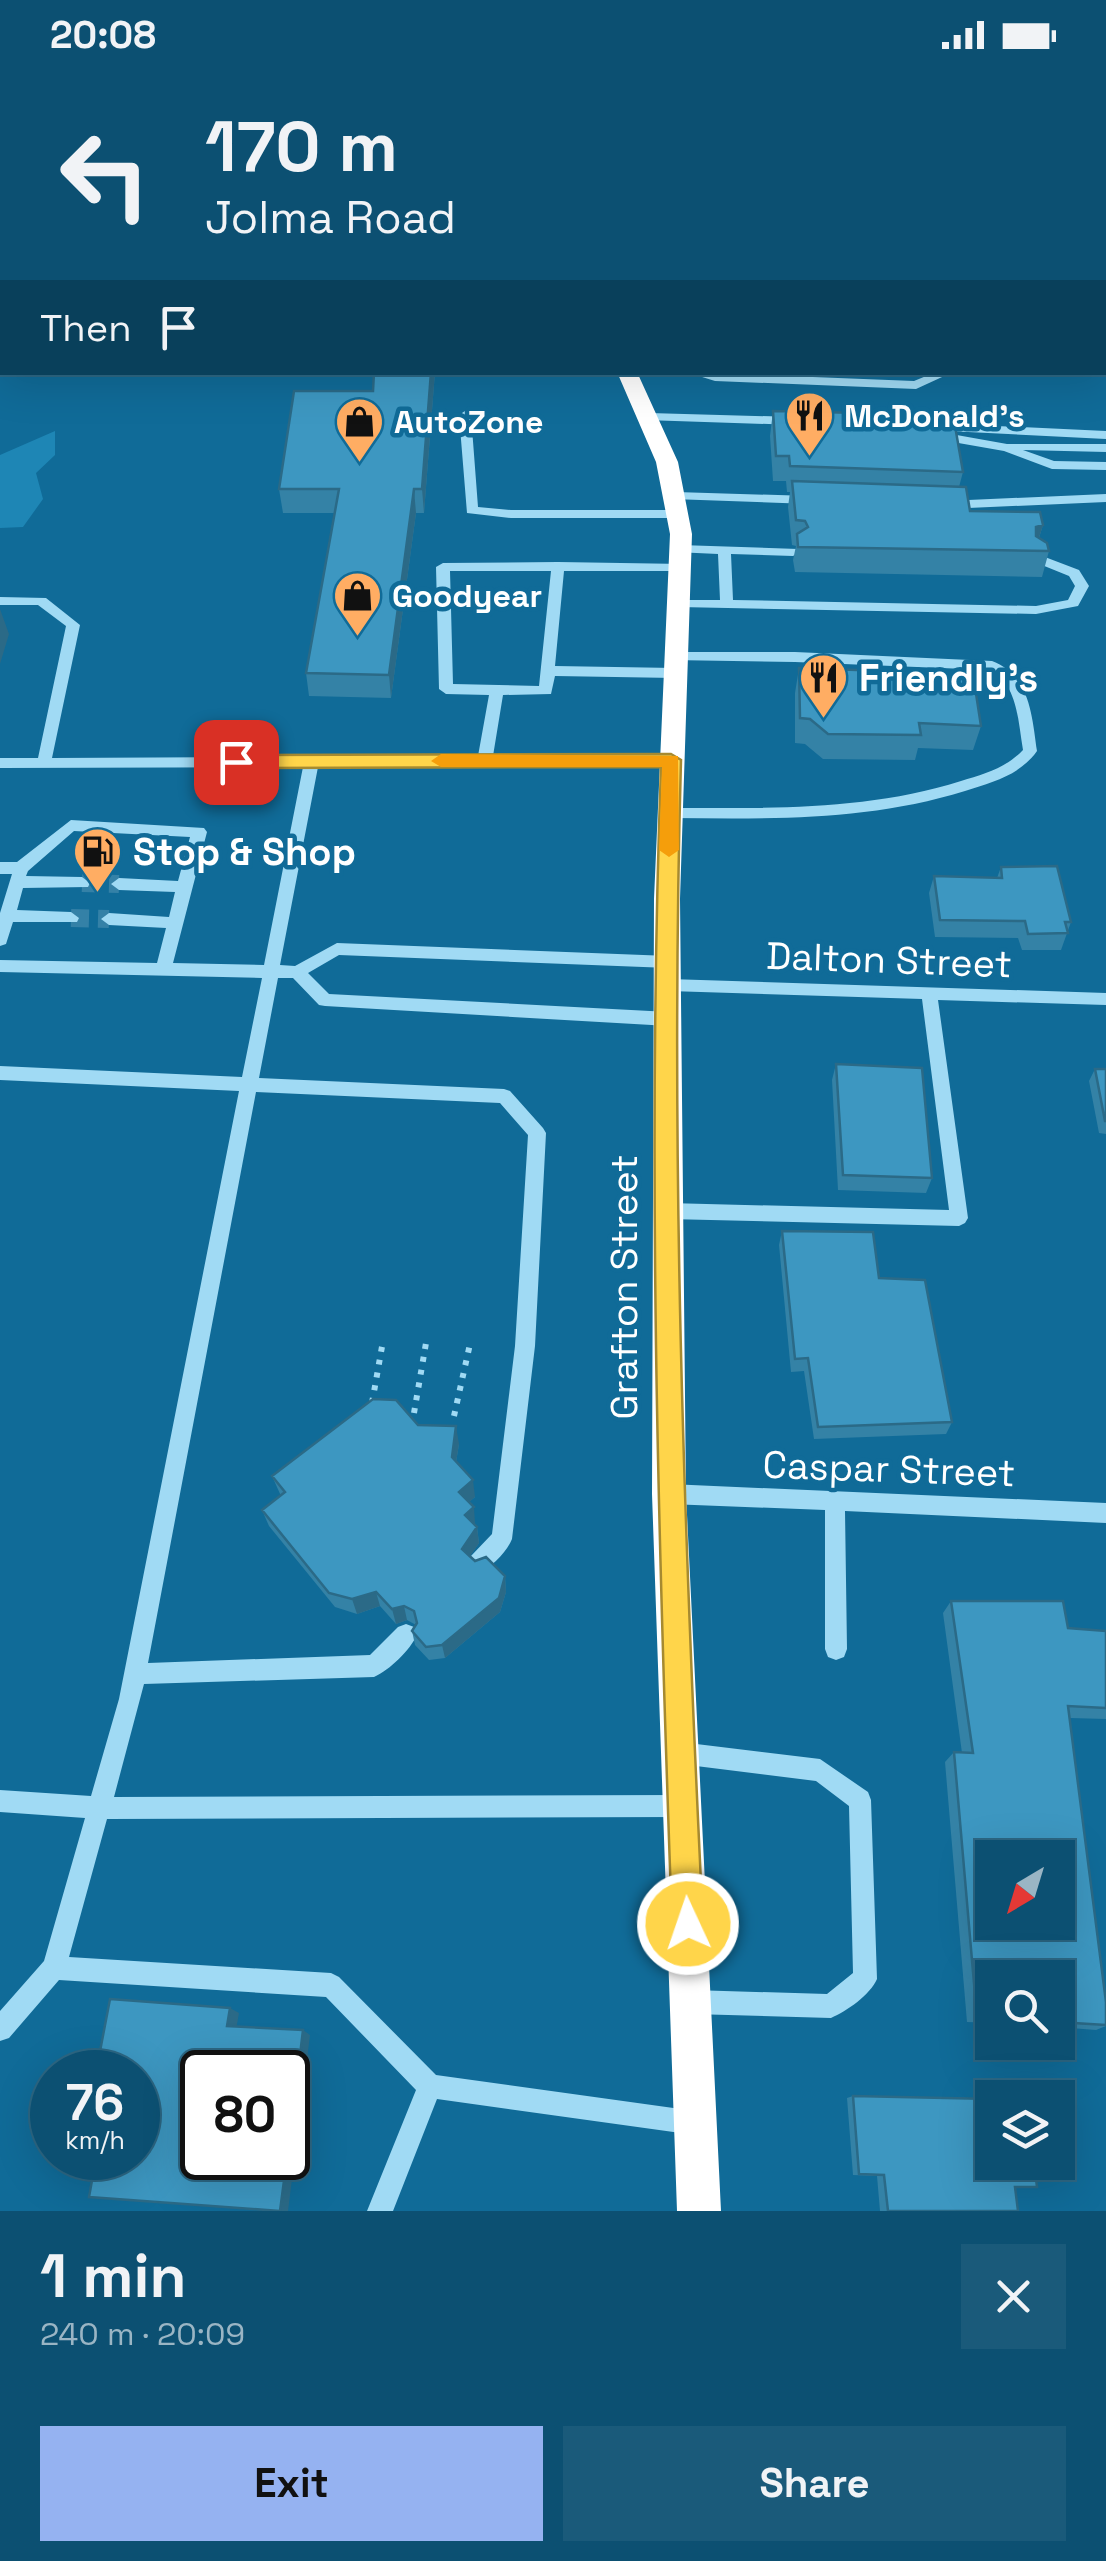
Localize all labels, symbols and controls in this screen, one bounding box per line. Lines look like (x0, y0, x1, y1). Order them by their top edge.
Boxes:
text: 20:08 (50, 11, 156, 59)
text: 170 m (205, 102, 398, 191)
icon: left (40, 110, 170, 240)
text: Jolma Road (205, 189, 456, 246)
icon: arrive (151, 300, 206, 355)
text: Then (40, 304, 131, 352)
restaurant icon: McDonald's (783, 390, 835, 458)
shop icon: AutoZone (333, 396, 385, 464)
place label: McDonald's (844, 396, 1025, 436)
place label: AutoZone (394, 402, 544, 442)
shop icon: Goodyear (331, 570, 383, 638)
place label: Goodyear (392, 576, 542, 616)
restaurant icon: Friendly's (798, 652, 850, 720)
place label: Friendly's (859, 654, 1038, 702)
pin (194, 720, 279, 805)
icon: arrive (209, 735, 264, 790)
fuel station icon: Stop & Shop (72, 826, 124, 894)
place label: Stop & Shop (133, 828, 356, 876)
street label: Dalton Street (765, 932, 1013, 988)
street label: Grafton Street (600, 1154, 648, 1420)
street label: Caspar Street (762, 1441, 1016, 1497)
north arrow (975, 1840, 1075, 1940)
map controls (975, 1840, 1075, 2180)
position arrow (636, 1872, 740, 1976)
button: search (975, 1960, 1075, 2060)
speed limit sign: 80 (180, 2050, 310, 2180)
text: 76 (66, 2071, 124, 2135)
button: layers (975, 2080, 1075, 2180)
text: km/h (65, 2124, 125, 2156)
text: 1 min (40, 2238, 187, 2315)
button: close (961, 2244, 1066, 2349)
text: 240 m · 20:09 (40, 2314, 245, 2354)
button: Exit (40, 2426, 543, 2541)
button: Share (563, 2426, 1066, 2541)

